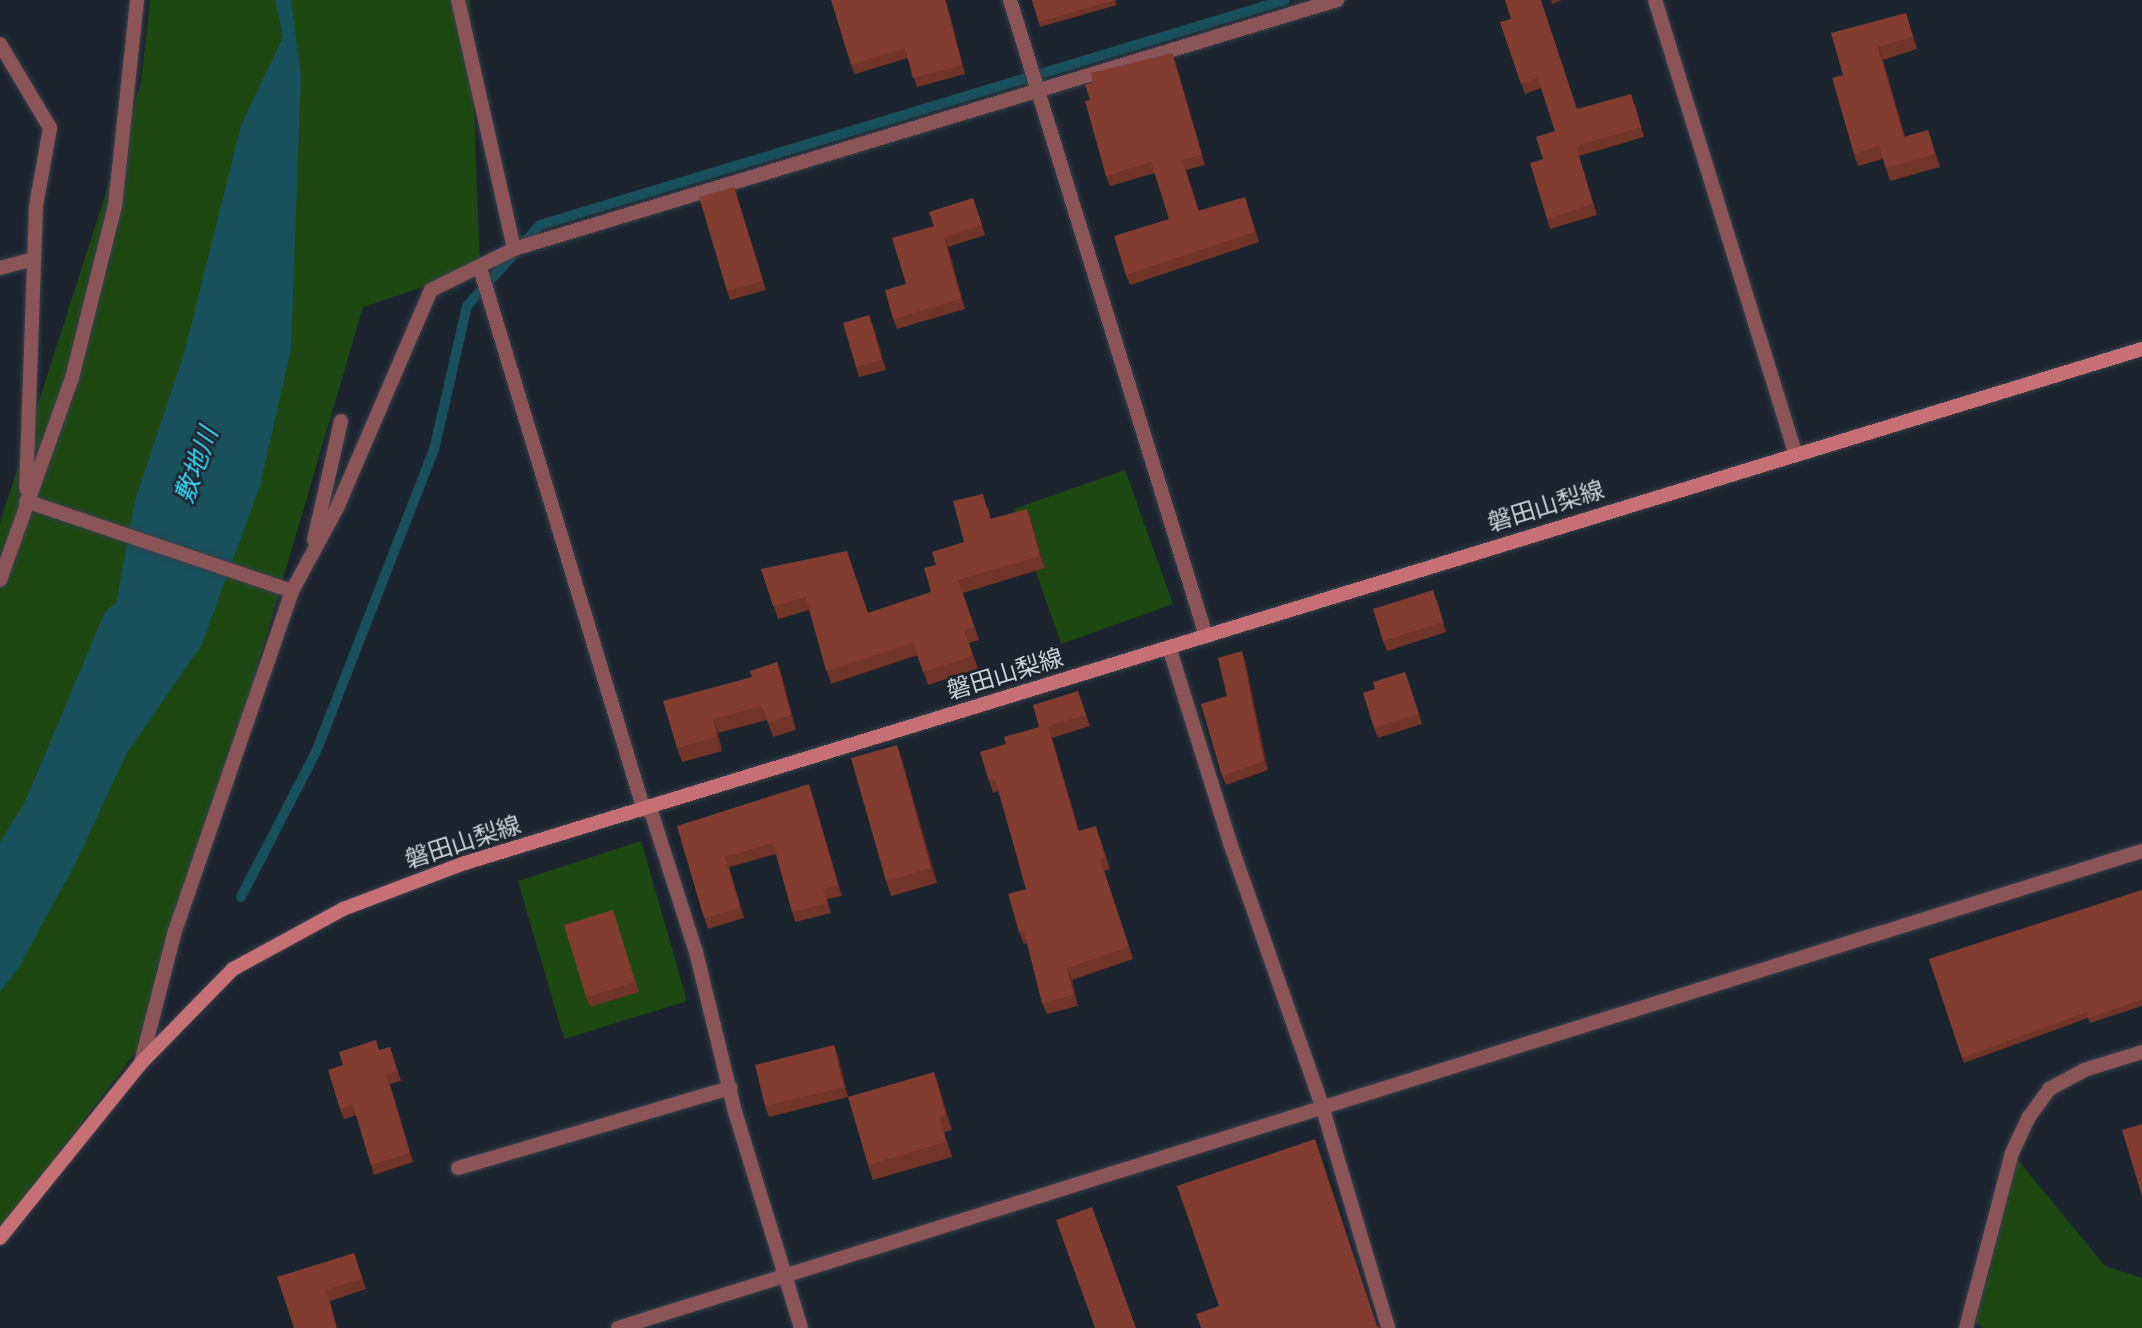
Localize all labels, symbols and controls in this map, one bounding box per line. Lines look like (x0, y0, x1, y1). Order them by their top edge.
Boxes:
water label: 敷地川 (168, 423, 224, 507)
street label: 磐田山梨線 (1484, 475, 1608, 537)
street label: 磐田山梨線 (943, 643, 1067, 705)
street label: 磐田山梨線 (401, 810, 525, 874)

